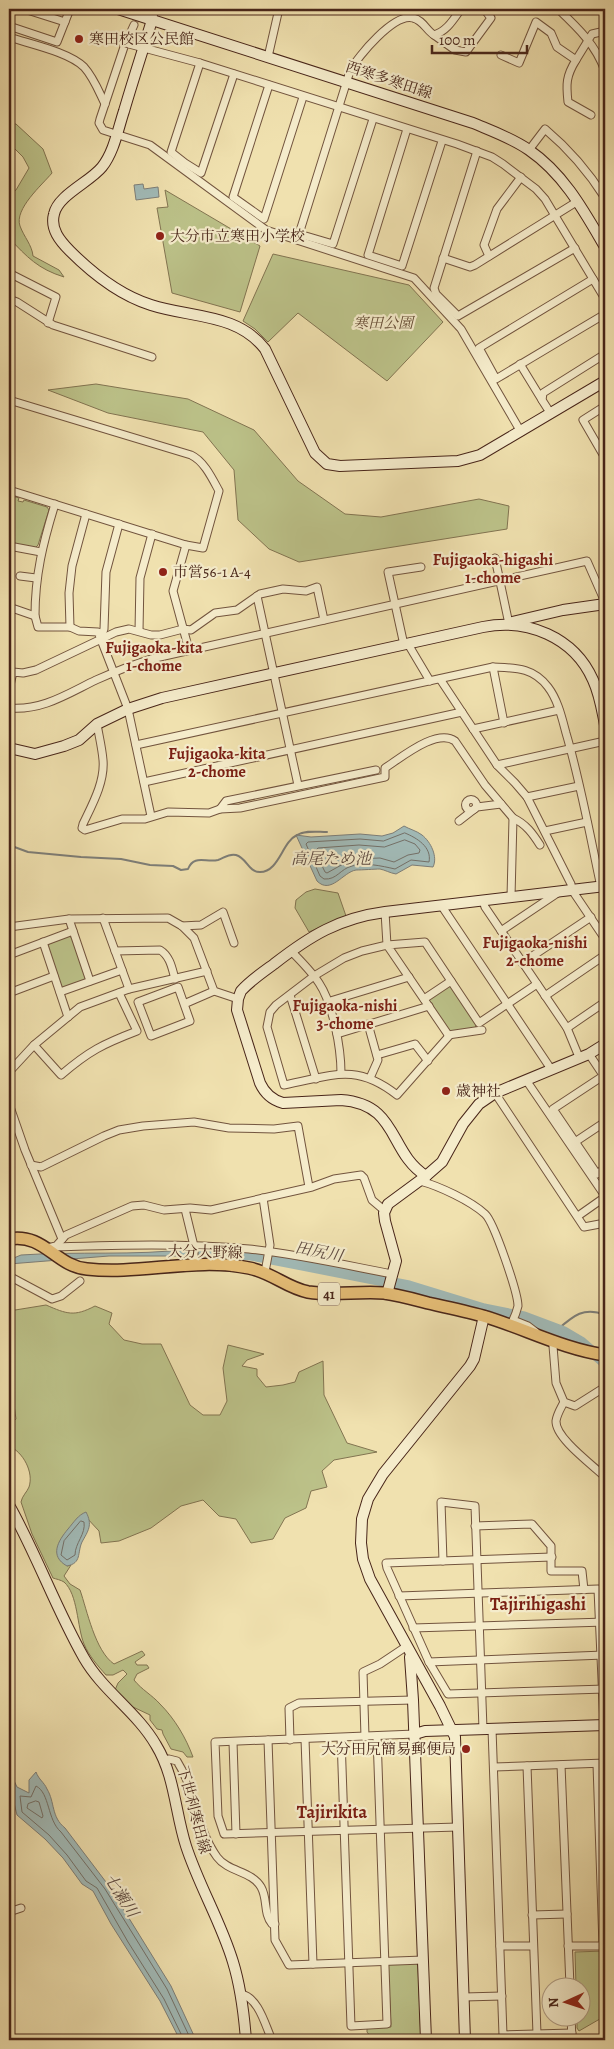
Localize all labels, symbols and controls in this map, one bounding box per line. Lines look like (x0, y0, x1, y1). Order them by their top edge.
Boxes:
scale bar (432, 22, 526, 54)
place label: 寒田校区公民館 (89, 29, 194, 49)
text: 100 m (439, 30, 476, 50)
marker: 寒田校区公民館 (73, 33, 85, 45)
street label: 西寒多寒田線 (343, 57, 435, 103)
place label: 大分市立寒田小学校 (170, 226, 305, 246)
marker: 大分市立寒田小学校 (154, 230, 166, 242)
park label: 寒田公園 (353, 313, 416, 333)
district label: Fujigaoka-higashi 1-chome (433, 549, 554, 589)
place label: 市営56-1 A-4 (173, 562, 251, 582)
marker: 市営56-1 A-4 (157, 566, 169, 578)
district label: Fujigaoka-kita 1-chome (105, 637, 203, 677)
district label: Fujigaoka-kita 2-chome (168, 743, 266, 783)
water label: 高尾ため池 (291, 848, 373, 870)
district label: Fujigaoka-nishi 2-chome (482, 932, 588, 972)
district label: Fujigaoka-nishi 3-chome (292, 995, 398, 1035)
place label: 歳神社 (456, 1081, 501, 1101)
marker: 歳神社 (440, 1085, 452, 1097)
water label: 田尻川 (293, 1237, 346, 1268)
street label: 大分大野線 (167, 1241, 243, 1263)
road number: 41 (318, 1282, 340, 1306)
district label: Tajirihigashi (490, 1592, 586, 1616)
place label: 大分田尻簡易郵便局 (321, 1739, 456, 1759)
marker: 大分田尻簡易郵便局 (460, 1743, 472, 1755)
street label: 下世利寒田線 (173, 1764, 215, 1856)
district label: Tajirikita (297, 1800, 367, 1824)
water label: 七瀬川 (99, 1869, 145, 1923)
north arrow (542, 1976, 592, 2026)
text: N (544, 1997, 563, 2008)

